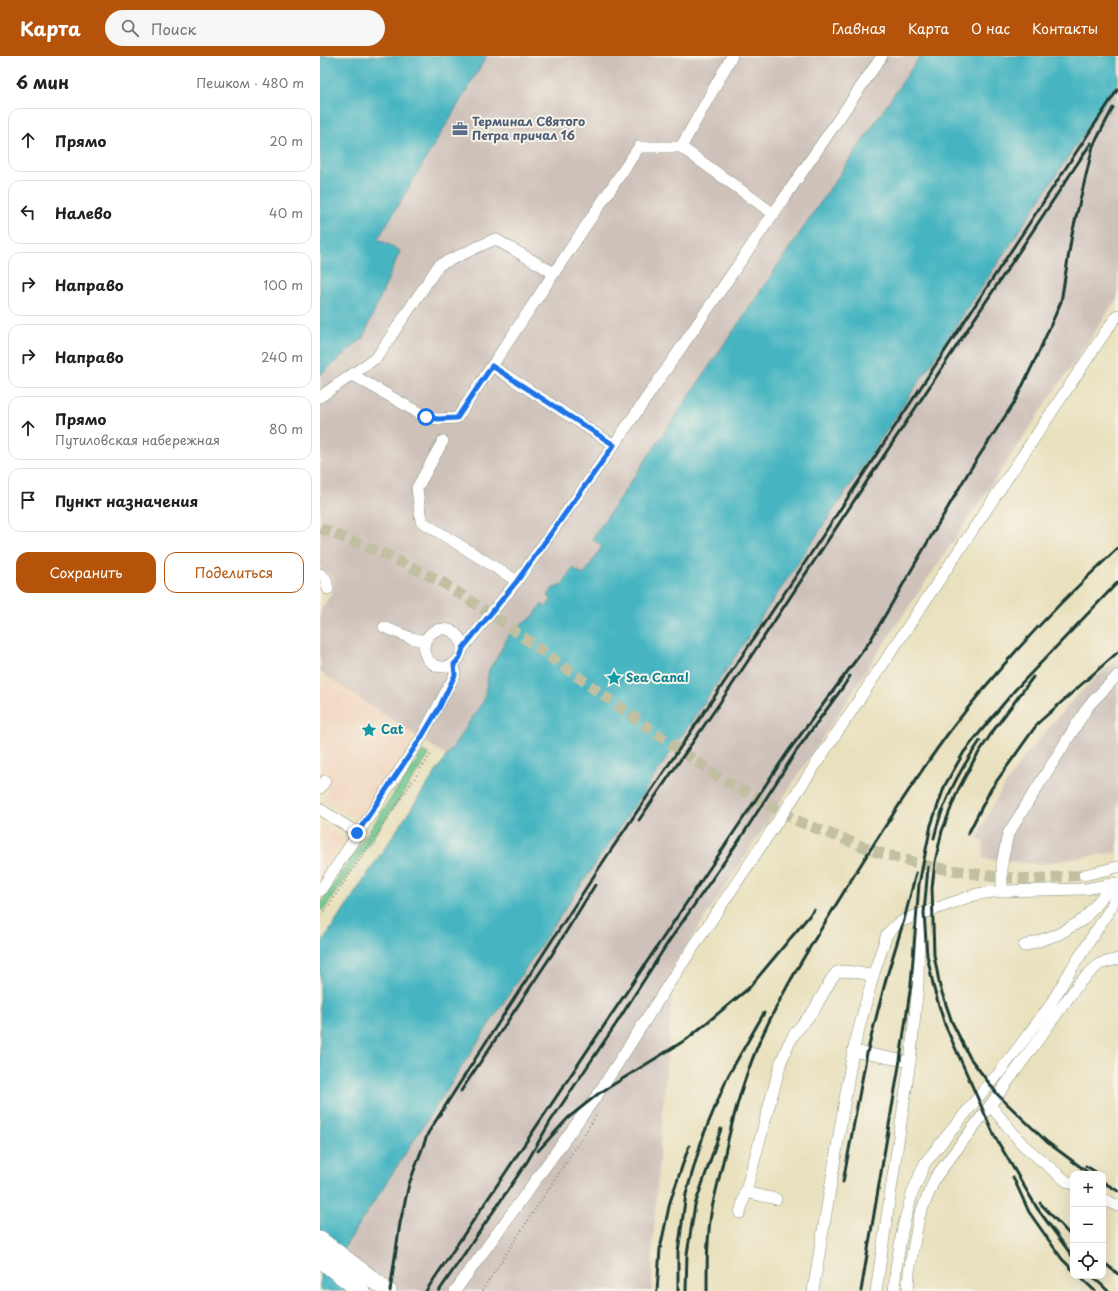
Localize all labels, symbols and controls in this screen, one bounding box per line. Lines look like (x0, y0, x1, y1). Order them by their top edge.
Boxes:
search box (105, 10, 385, 46)
text: Карта (20, 14, 81, 42)
icon: search (119, 17, 141, 39)
text: Поиск (151, 17, 196, 40)
text: Главная (832, 18, 886, 39)
text: Карта (908, 18, 949, 39)
text: О нас (971, 18, 1010, 39)
text: Контакты (1032, 18, 1098, 39)
text: 6 мин (16, 69, 69, 95)
text: Пешком · 480 m (196, 73, 304, 92)
place label: Терминал Святого Петра причал 16 (472, 112, 585, 144)
office icon: Терминал Святого Петра причал 16 (451, 120, 469, 138)
icon: ahead (17, 129, 39, 151)
text: Прямо (55, 129, 106, 152)
text: 20 m (269, 131, 303, 150)
icon: left (17, 201, 39, 223)
text: Налево (55, 201, 112, 224)
text: 40 m (269, 203, 303, 222)
icon: right (17, 273, 39, 295)
text: Направо (55, 273, 124, 296)
text: 100 m (263, 275, 303, 294)
icon: right (17, 345, 39, 367)
text: Направо (55, 345, 124, 368)
text: 240 m (261, 347, 303, 366)
text: Прямо (55, 407, 106, 430)
route start (417, 408, 435, 426)
icon: ahead (17, 417, 39, 439)
text: 80 m (269, 419, 303, 438)
text: Путиловская набережная (55, 430, 220, 449)
icon: arrive (17, 489, 39, 511)
text: Пункт назначения (55, 489, 198, 512)
button: Сохранить (16, 552, 156, 593)
button: Поделиться (164, 552, 304, 593)
place label: Sea Canal (626, 668, 688, 686)
place icon: Sea Canal (605, 669, 623, 687)
place label: Cat (381, 720, 404, 738)
place icon: Cat (360, 721, 378, 739)
route end (348, 824, 366, 842)
map controls (1070, 1171, 1106, 1279)
button: + (1070, 1171, 1106, 1207)
button: − (1070, 1207, 1106, 1243)
button: locate (1070, 1243, 1106, 1279)

